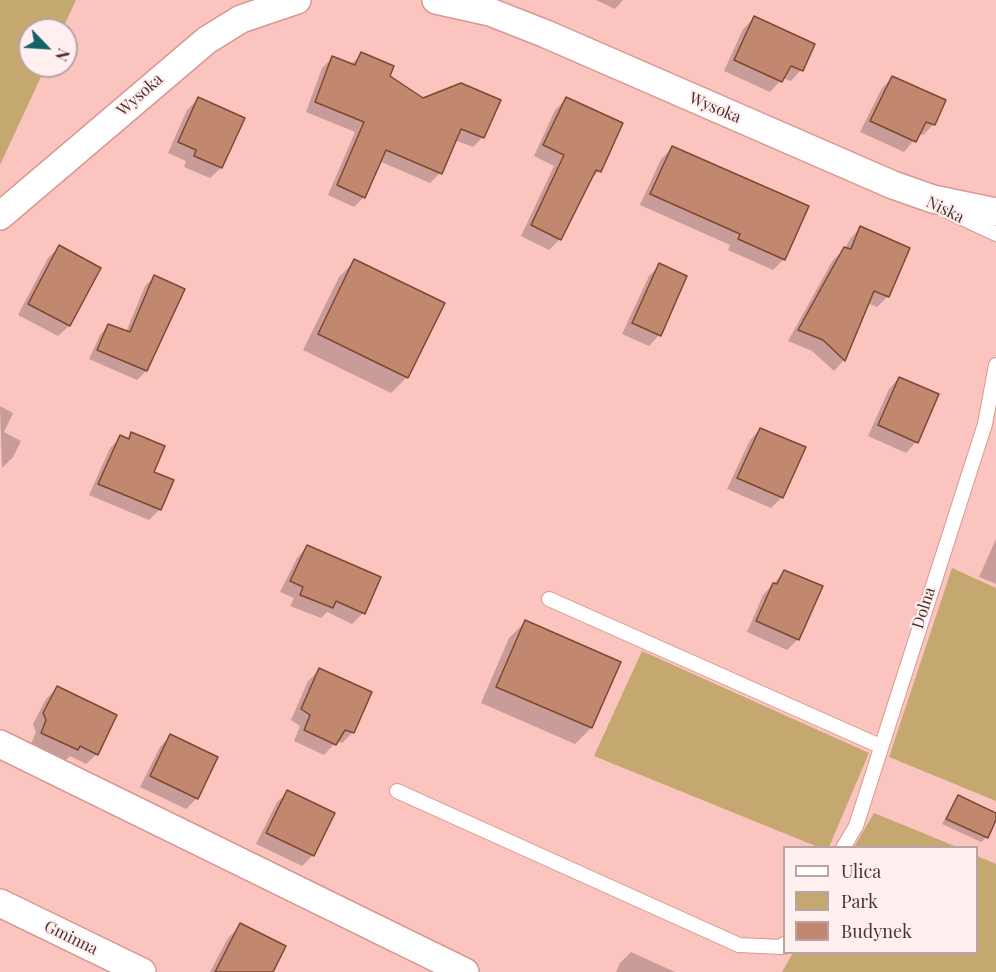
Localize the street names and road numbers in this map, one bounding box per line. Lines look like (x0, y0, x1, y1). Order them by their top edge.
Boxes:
street label: Wysoka (113, 70, 167, 120)
street label: Wysoka (686, 89, 744, 127)
street label: Niska (923, 193, 967, 227)
street label: Dolna (908, 585, 940, 631)
street label: Gminna (41, 917, 101, 959)

